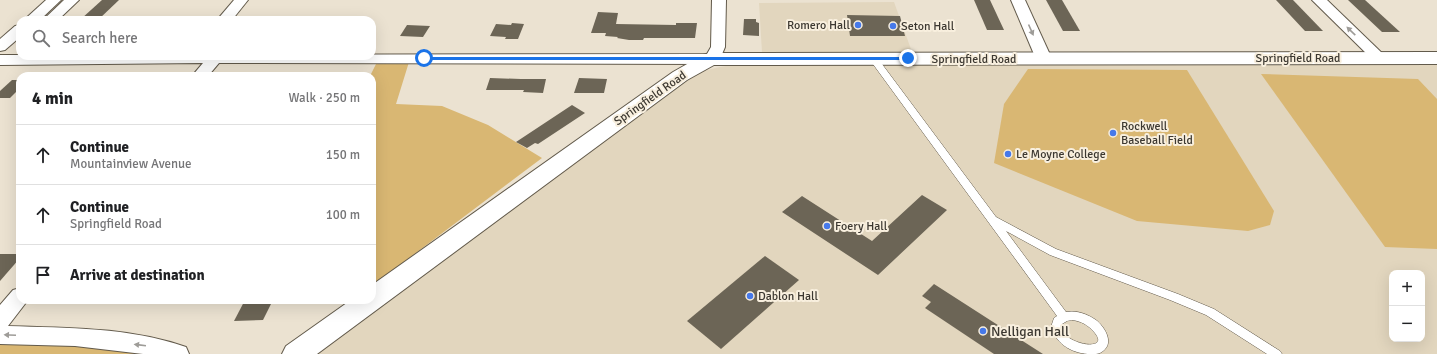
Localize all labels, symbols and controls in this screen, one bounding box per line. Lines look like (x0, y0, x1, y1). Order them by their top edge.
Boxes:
search box (16, 16, 376, 60)
place label: Romero Hall (787, 18, 850, 33)
place label: Seton Hall (901, 19, 955, 34)
marker: Romero Hall (853, 20, 863, 30)
marker: Seton Hall (888, 21, 898, 31)
one-way arrow (1029, 24, 1035, 36)
one-way arrow (1346, 26, 1356, 36)
icon: search (30, 27, 52, 49)
text: Search here (62, 29, 138, 47)
route start (415, 49, 433, 67)
route end (899, 49, 917, 67)
street label: Springfield Road (1256, 51, 1340, 66)
street label: Springfield Road (932, 52, 1016, 67)
street label: Springfield Road (611, 68, 689, 129)
text: 4 min (32, 88, 73, 109)
text: Walk · 250 m (289, 90, 360, 106)
place label: Rockwell Baseball Field (1121, 119, 1193, 148)
marker: Rockwell Baseball Field (1108, 128, 1118, 138)
text: Continue (70, 138, 129, 156)
icon: ahead (32, 144, 54, 166)
text: 150 m (326, 147, 360, 163)
place label: Le Moyne College (1016, 147, 1106, 162)
marker: Le Moyne College (1003, 149, 1013, 159)
text: Mountainview Avenue (70, 156, 192, 172)
text: Continue (70, 198, 129, 216)
icon: ahead (32, 204, 54, 226)
text: 100 m (326, 207, 360, 223)
text: Springfield Road (70, 216, 162, 232)
place label: Foery Hall (835, 219, 888, 234)
marker: Foery Hall (822, 221, 832, 231)
icon: arrive (32, 264, 54, 286)
text: Arrive at destination (70, 266, 205, 284)
map controls (1389, 270, 1425, 342)
button: + (1389, 270, 1425, 306)
place label: Dablon Hall (758, 289, 818, 304)
marker: Dablon Hall (745, 291, 755, 301)
button: − (1389, 306, 1425, 342)
place label: Nelligan Hall (991, 323, 1069, 340)
marker: Nelligan Hall (978, 326, 988, 336)
one-way arrow (3, 332, 16, 338)
one-way arrow (134, 342, 146, 348)

